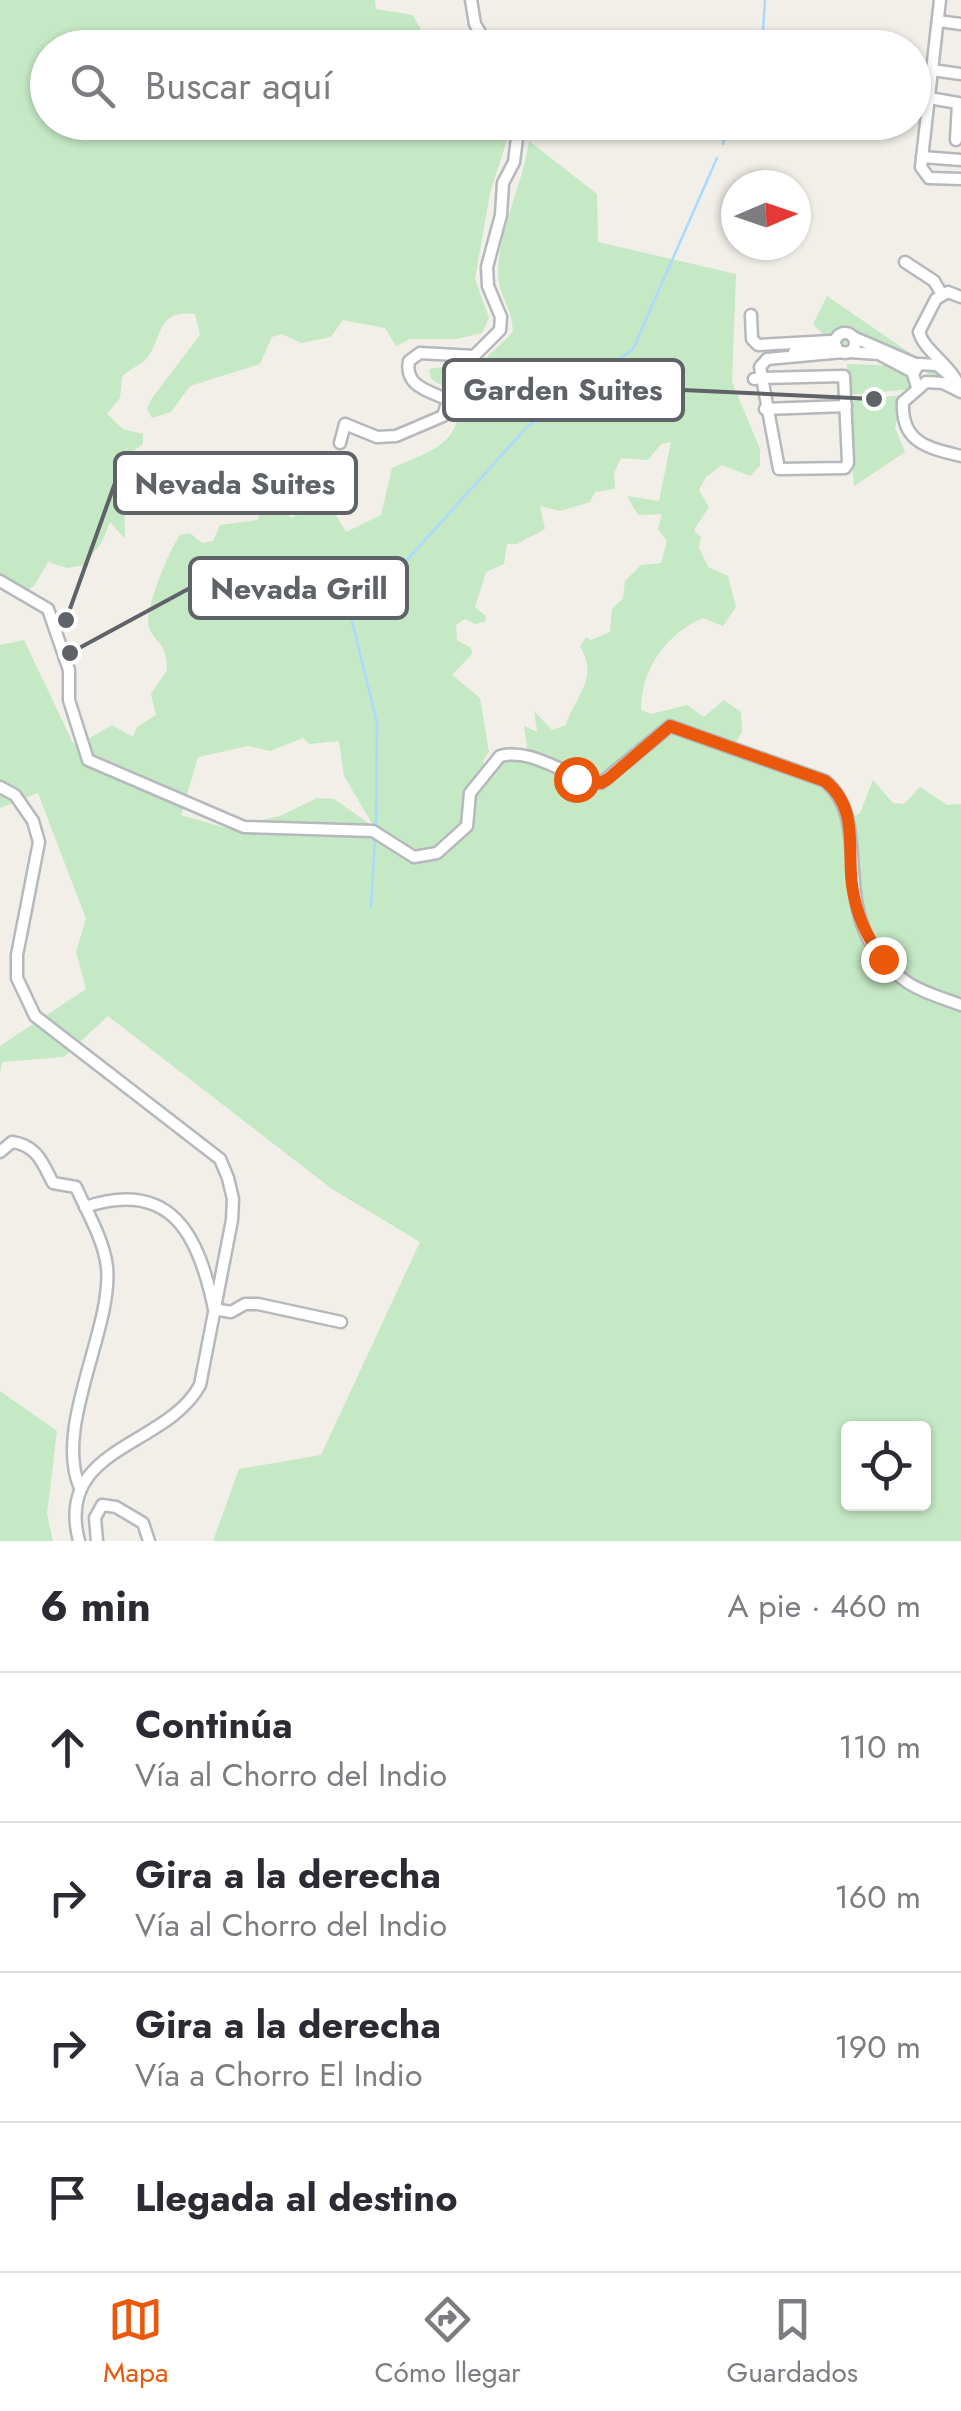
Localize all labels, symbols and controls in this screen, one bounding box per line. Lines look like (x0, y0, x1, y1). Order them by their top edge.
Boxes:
search box (30, 30, 931, 140)
icon: search (65, 58, 120, 113)
text: Buscar aquí (145, 58, 332, 113)
north arrow (721, 170, 811, 260)
callout: Garden Suites (444, 360, 683, 420)
text: Garden Suites (463, 368, 663, 411)
callout: Nevada Suites (115, 453, 356, 513)
text: Nevada Suites (135, 462, 335, 505)
callout: Nevada Grill (190, 558, 407, 618)
text: Nevada Grill (210, 567, 388, 610)
route start (554, 757, 600, 803)
route end (861, 937, 907, 983)
map controls (841, 1421, 931, 1511)
button: locate (841, 1421, 931, 1511)
text: 6 min (40, 1576, 151, 1637)
text: A pie · 460 m (728, 1583, 921, 1629)
text: Continúa (135, 1697, 293, 1752)
icon: ahead (40, 1720, 95, 1775)
text: 110 m (838, 1724, 921, 1770)
text: Vía al Chorro del Indio (135, 1752, 447, 1798)
text: Gira a la derecha (135, 1847, 441, 1902)
icon: right (40, 1870, 95, 1925)
text: 160 m (834, 1874, 921, 1920)
text: Vía al Chorro del Indio (135, 1902, 447, 1948)
text: Gira a la derecha (135, 1997, 441, 2052)
icon: right (40, 2020, 95, 2075)
text: 190 m (834, 2024, 921, 2070)
text: Vía a Chorro El Indio (135, 2052, 422, 2098)
icon: arrive (40, 2170, 95, 2225)
text: Llegada al destino (135, 2170, 458, 2225)
tab: Mapa (103, 2292, 169, 2393)
tab: Cómo llegar (374, 2292, 521, 2393)
tab: Guardados (727, 2292, 858, 2393)

